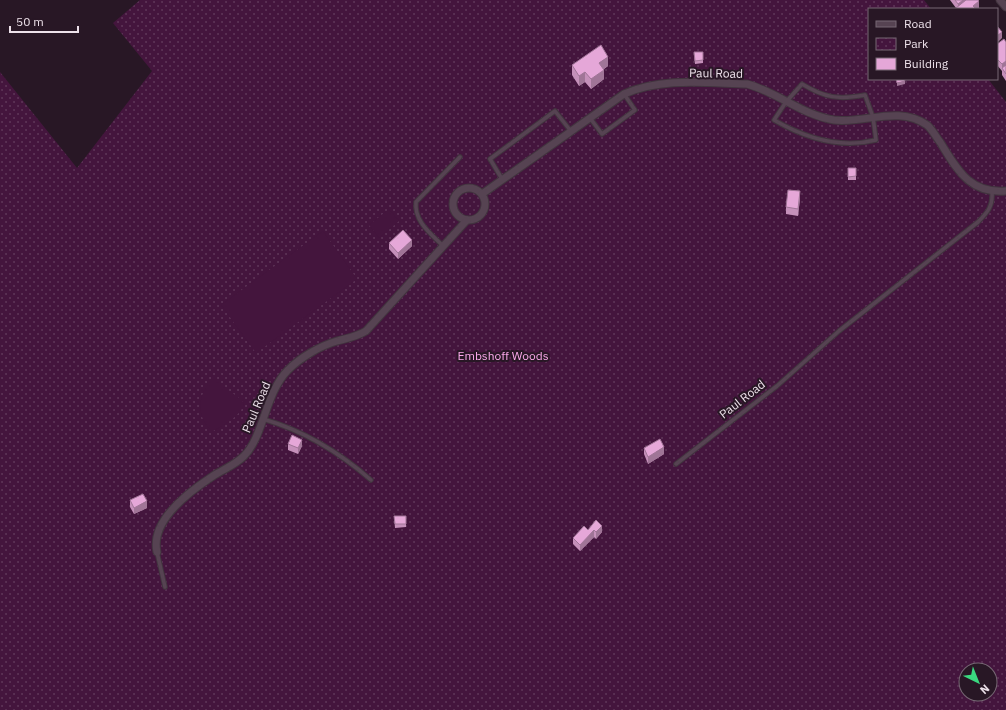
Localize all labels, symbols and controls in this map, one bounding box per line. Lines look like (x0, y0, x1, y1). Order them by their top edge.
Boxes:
scale bar (10, 8, 78, 34)
legend (868, 8, 998, 80)
text: 50 m (16, 14, 44, 29)
text: Road (904, 16, 932, 31)
text: Park (904, 36, 929, 51)
text: Building (904, 56, 949, 71)
street label: Paul Road (689, 65, 743, 81)
park label: Embshoff Woods (457, 348, 549, 363)
street label: Paul Road (716, 376, 768, 422)
street label: Paul Road (239, 379, 273, 435)
north arrow (958, 662, 998, 702)
text: N (977, 681, 993, 697)

